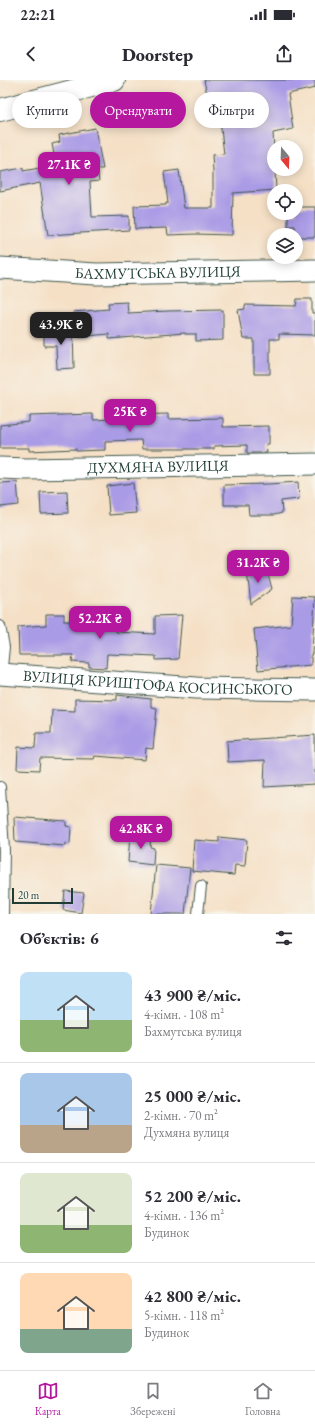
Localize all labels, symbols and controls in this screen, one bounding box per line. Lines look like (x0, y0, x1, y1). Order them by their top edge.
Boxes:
text: 22:21 (20, 5, 56, 24)
icon: back (20, 43, 42, 65)
text: Doorstep (122, 43, 193, 66)
icon: share (273, 43, 295, 65)
chip: Купити (12, 92, 82, 128)
chip: Орендувати (90, 92, 186, 128)
chip: Фільтри (194, 92, 269, 128)
north arrow (267, 140, 303, 176)
map controls (267, 140, 303, 264)
pin: 27.1K ₴ (32, 152, 106, 186)
text: 27.1K ₴ (47, 156, 91, 173)
button: locate (267, 184, 303, 220)
button: layers (267, 228, 303, 264)
street label: БАХМУТСЬКА ВУЛИЦЯ (74, 261, 241, 283)
pin: 43.9K ₴ (24, 312, 98, 346)
text: 43.9K ₴ (39, 316, 83, 333)
pin: 25K ₴ (102, 399, 158, 433)
text: 25K ₴ (113, 403, 147, 420)
street label: ДУХМЯНА ВУЛИЦЯ (87, 455, 229, 477)
pin: 31.2K ₴ (221, 550, 295, 584)
text: 31.2K ₴ (236, 554, 280, 571)
pin: 52.2K ₴ (63, 606, 137, 640)
text: 52.2K ₴ (78, 610, 122, 627)
street label: ВУЛИЦЯ КРИШТОФА КОСИНСЬКОГО (22, 666, 293, 699)
pin: 42.8K ₴ (104, 816, 178, 850)
text: 42.8K ₴ (119, 820, 163, 837)
scale bar (12, 886, 73, 905)
text: 20 m (18, 888, 39, 902)
text: Об’єктів: 6 (20, 927, 99, 949)
icon: filters (273, 927, 295, 949)
text: 43 900 ₴/міс. (144, 984, 241, 1006)
icon: home (52, 988, 100, 1036)
text: 4-кімн. · 108 m² (144, 1006, 224, 1023)
text: Бахмутська вулиця (144, 1023, 242, 1040)
text: 25 000 ₴/міс. (144, 1085, 241, 1107)
icon: home (52, 1089, 100, 1137)
text: 2-кімн. · 70 m² (144, 1107, 218, 1124)
text: Духмяна вулиця (144, 1124, 229, 1141)
text: 52 200 ₴/міс. (144, 1185, 241, 1207)
icon: home (52, 1189, 100, 1237)
text: 4-кімн. · 136 m² (144, 1207, 224, 1224)
text: Будинок (144, 1224, 189, 1241)
text: 42 800 ₴/міс. (144, 1285, 241, 1307)
icon: home (52, 1289, 100, 1337)
text: 5-кімн. · 118 m² (144, 1307, 224, 1324)
text: Будинок (144, 1324, 189, 1341)
tab: Карта (35, 1380, 61, 1418)
tab: Збережені (130, 1380, 176, 1418)
tab: Головна (245, 1380, 280, 1418)

